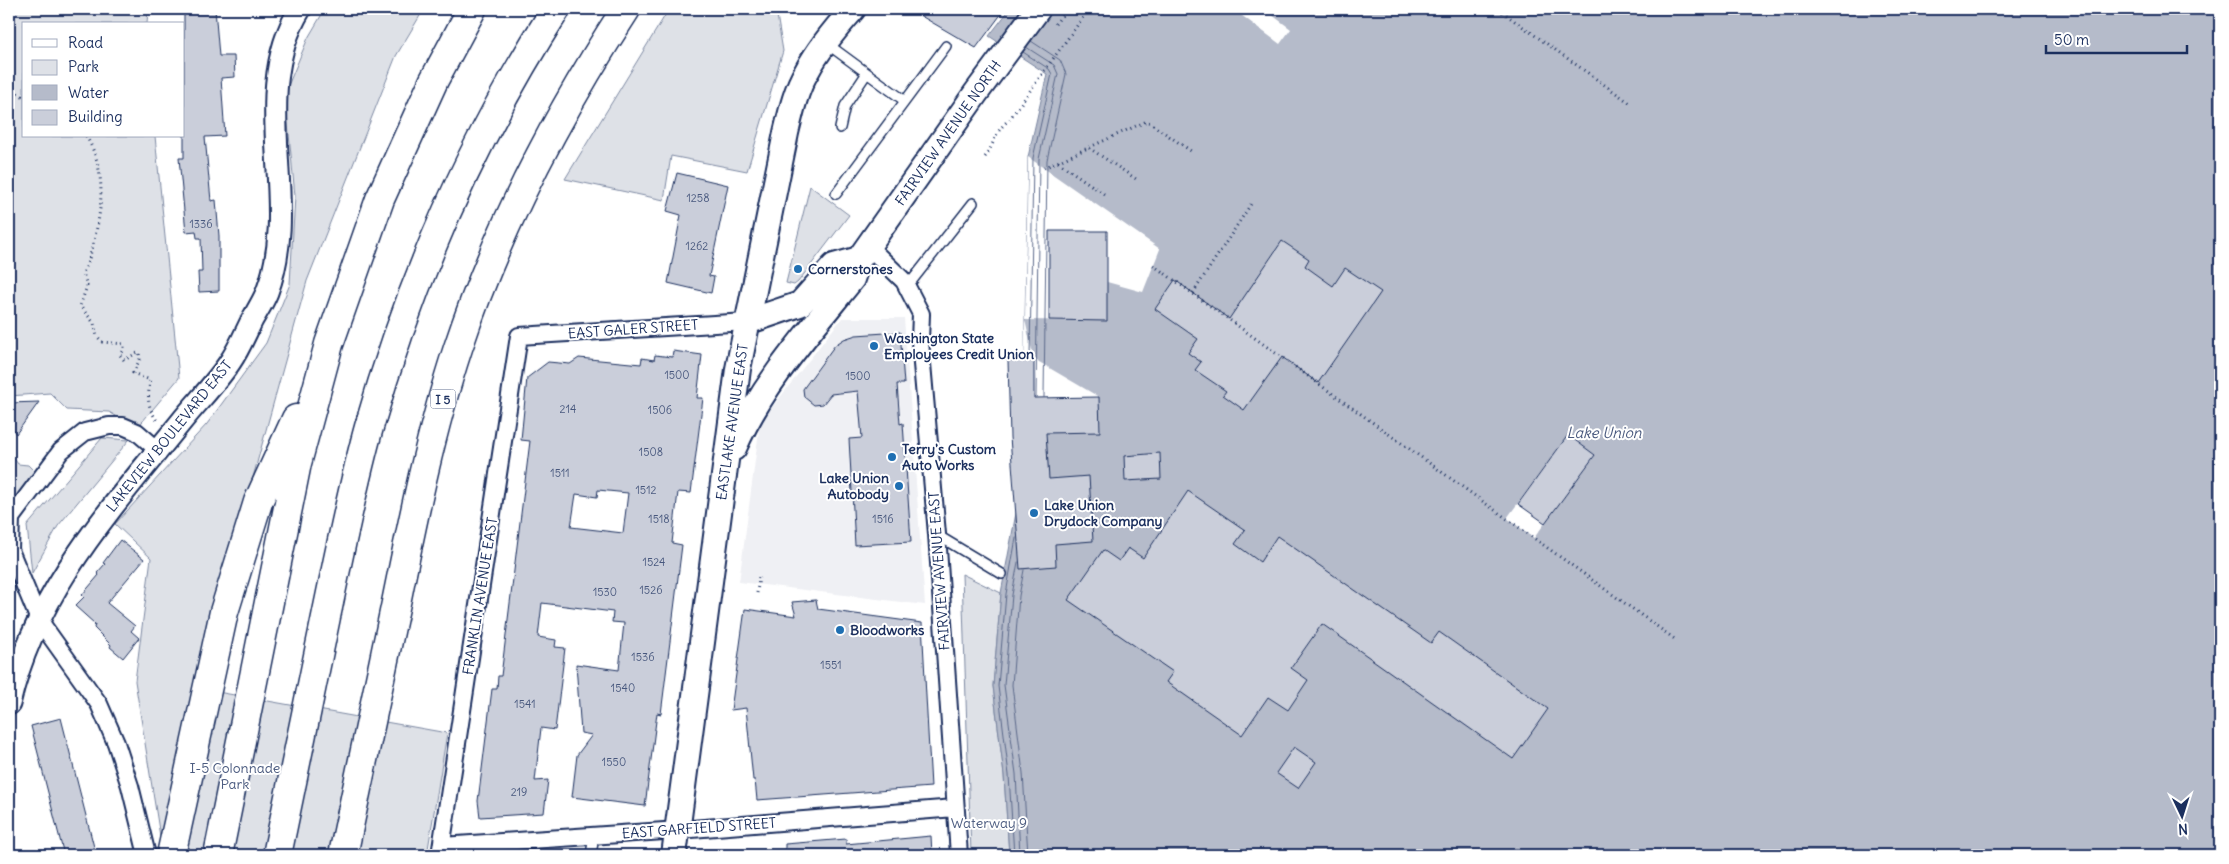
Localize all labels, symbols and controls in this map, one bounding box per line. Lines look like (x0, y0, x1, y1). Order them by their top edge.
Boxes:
legend (22, 22, 185, 138)
scale bar (2046, 22, 2188, 54)
text: 50 m (2054, 30, 2089, 49)
text: Road (68, 33, 103, 52)
text: Park (68, 57, 99, 76)
street label: FAIRVIEW AVENUE NORTH (891, 57, 1005, 209)
text: Water (68, 83, 109, 102)
text: Building (68, 107, 123, 126)
house number: 1258 (686, 191, 710, 205)
house number: 1336 (189, 217, 213, 231)
house number: 1262 (686, 239, 708, 253)
place label: Cornerstones (808, 260, 894, 278)
marker: Cornerstones (792, 263, 804, 275)
street label: EAST GALER STREET (567, 315, 699, 343)
place label: Washington State Employees Credit Union (884, 329, 1034, 363)
marker: Washington State Employees Credit Union (868, 340, 880, 352)
street label: EASTLAKE AVENUE EAST (712, 343, 752, 501)
street label: LAKEVIEW BOULEVARD EAST (102, 357, 236, 515)
house number: 1500 (664, 368, 690, 382)
house number: 1500 (845, 369, 871, 383)
road number: I 5 (430, 389, 456, 408)
house number: 214 (560, 402, 576, 416)
house number: 1506 (648, 403, 672, 417)
water label: Lake Union (1566, 423, 1642, 442)
place label: Terry's Custom Auto Works (902, 440, 997, 474)
house number: 1508 (639, 445, 663, 459)
marker: Terry's Custom Auto Works (886, 451, 898, 463)
house number: 1511 (550, 466, 570, 480)
place label: Lake Union Autobody (819, 469, 889, 503)
marker: Lake Union Autobody (893, 480, 905, 492)
house number: 1512 (635, 483, 657, 497)
street label: FAIRVIEW AVENUE EAST (924, 491, 954, 651)
place label: Lake Union Drydock Company (1044, 496, 1163, 530)
marker: Lake Union Drydock Company (1028, 507, 1040, 519)
house number: 1518 (648, 512, 670, 526)
house number: 1516 (872, 512, 894, 526)
street label: FRANKLIN AVENUE EAST (459, 516, 501, 676)
house number: 1524 (643, 555, 665, 569)
house number: 1526 (639, 583, 663, 597)
house number: 1530 (593, 585, 617, 599)
place label: Bloodworks (850, 621, 925, 639)
marker: Bloodworks (834, 624, 846, 636)
house number: 1536 (631, 650, 655, 664)
house number: 1551 (820, 658, 842, 672)
house number: 1540 (611, 681, 635, 695)
house number: 1541 (514, 697, 536, 711)
house number: 1550 (602, 755, 626, 769)
park label: I-5 Colonnade Park (190, 759, 280, 793)
house number: 219 (511, 785, 527, 799)
north arrow (2156, 792, 2206, 842)
street label: EAST GARFIELD STREET (621, 814, 777, 842)
park label: Waterway 9 (951, 814, 1027, 832)
text: N (2177, 820, 2188, 838)

